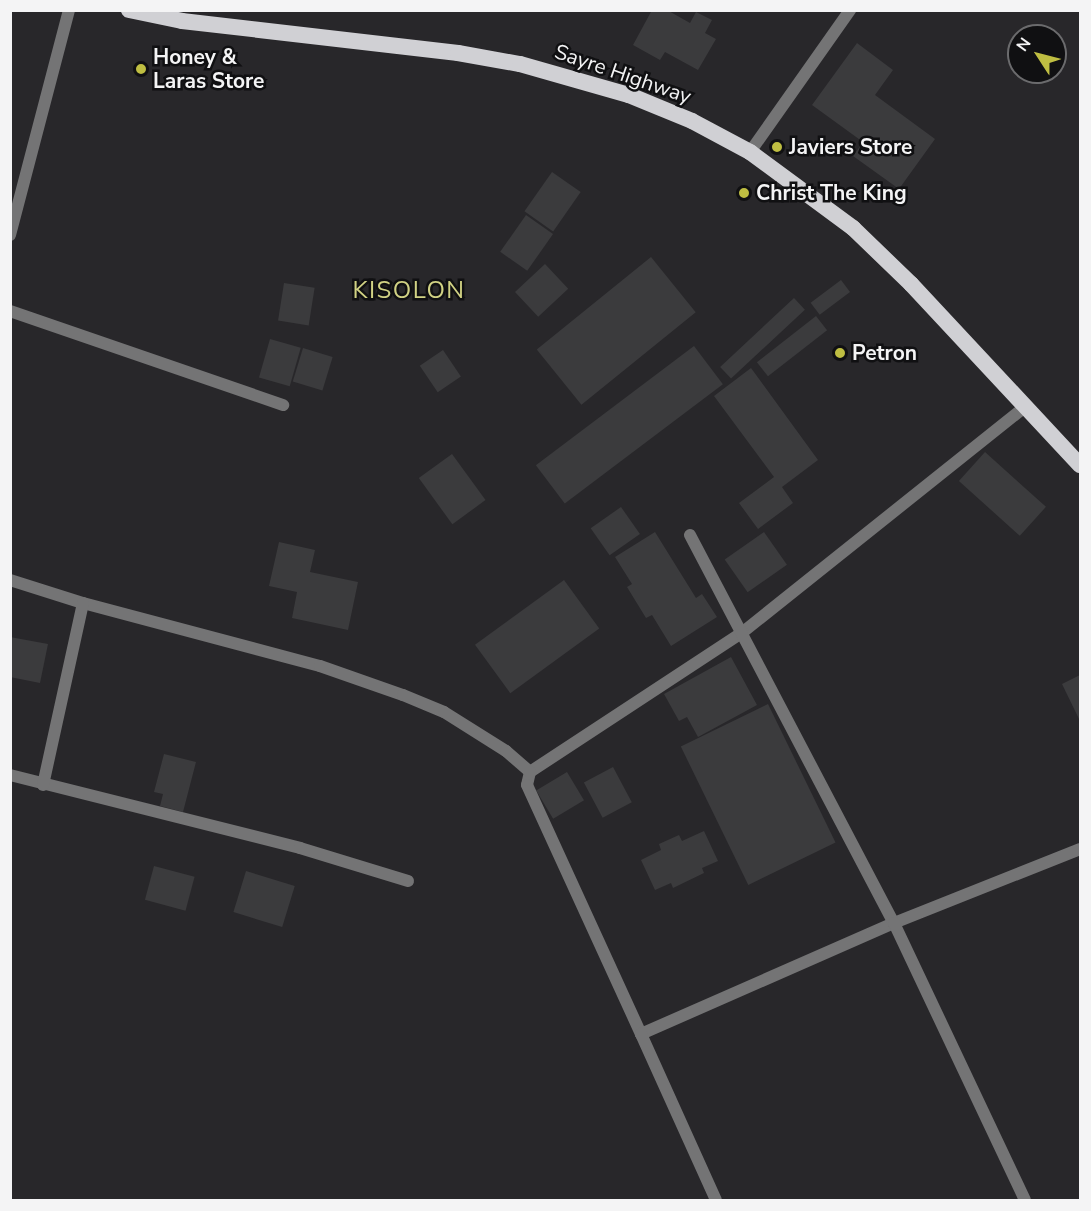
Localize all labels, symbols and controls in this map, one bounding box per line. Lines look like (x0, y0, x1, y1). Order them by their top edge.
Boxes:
north arrow (1007, 24, 1067, 84)
text: N (1012, 33, 1036, 56)
street label: Sayre Highway (551, 39, 695, 109)
place label: Honey & Laras Store (153, 44, 264, 94)
marker: Honey & Laras Store (134, 62, 148, 76)
place label: Javiers Store (789, 134, 912, 160)
marker: Javiers Store (770, 140, 784, 154)
place label: Christ The King (756, 180, 907, 206)
marker: Christ The King (737, 186, 751, 200)
district label: KISOLON (352, 277, 466, 305)
place label: Petron (852, 340, 917, 366)
marker: Petron (833, 346, 847, 360)

